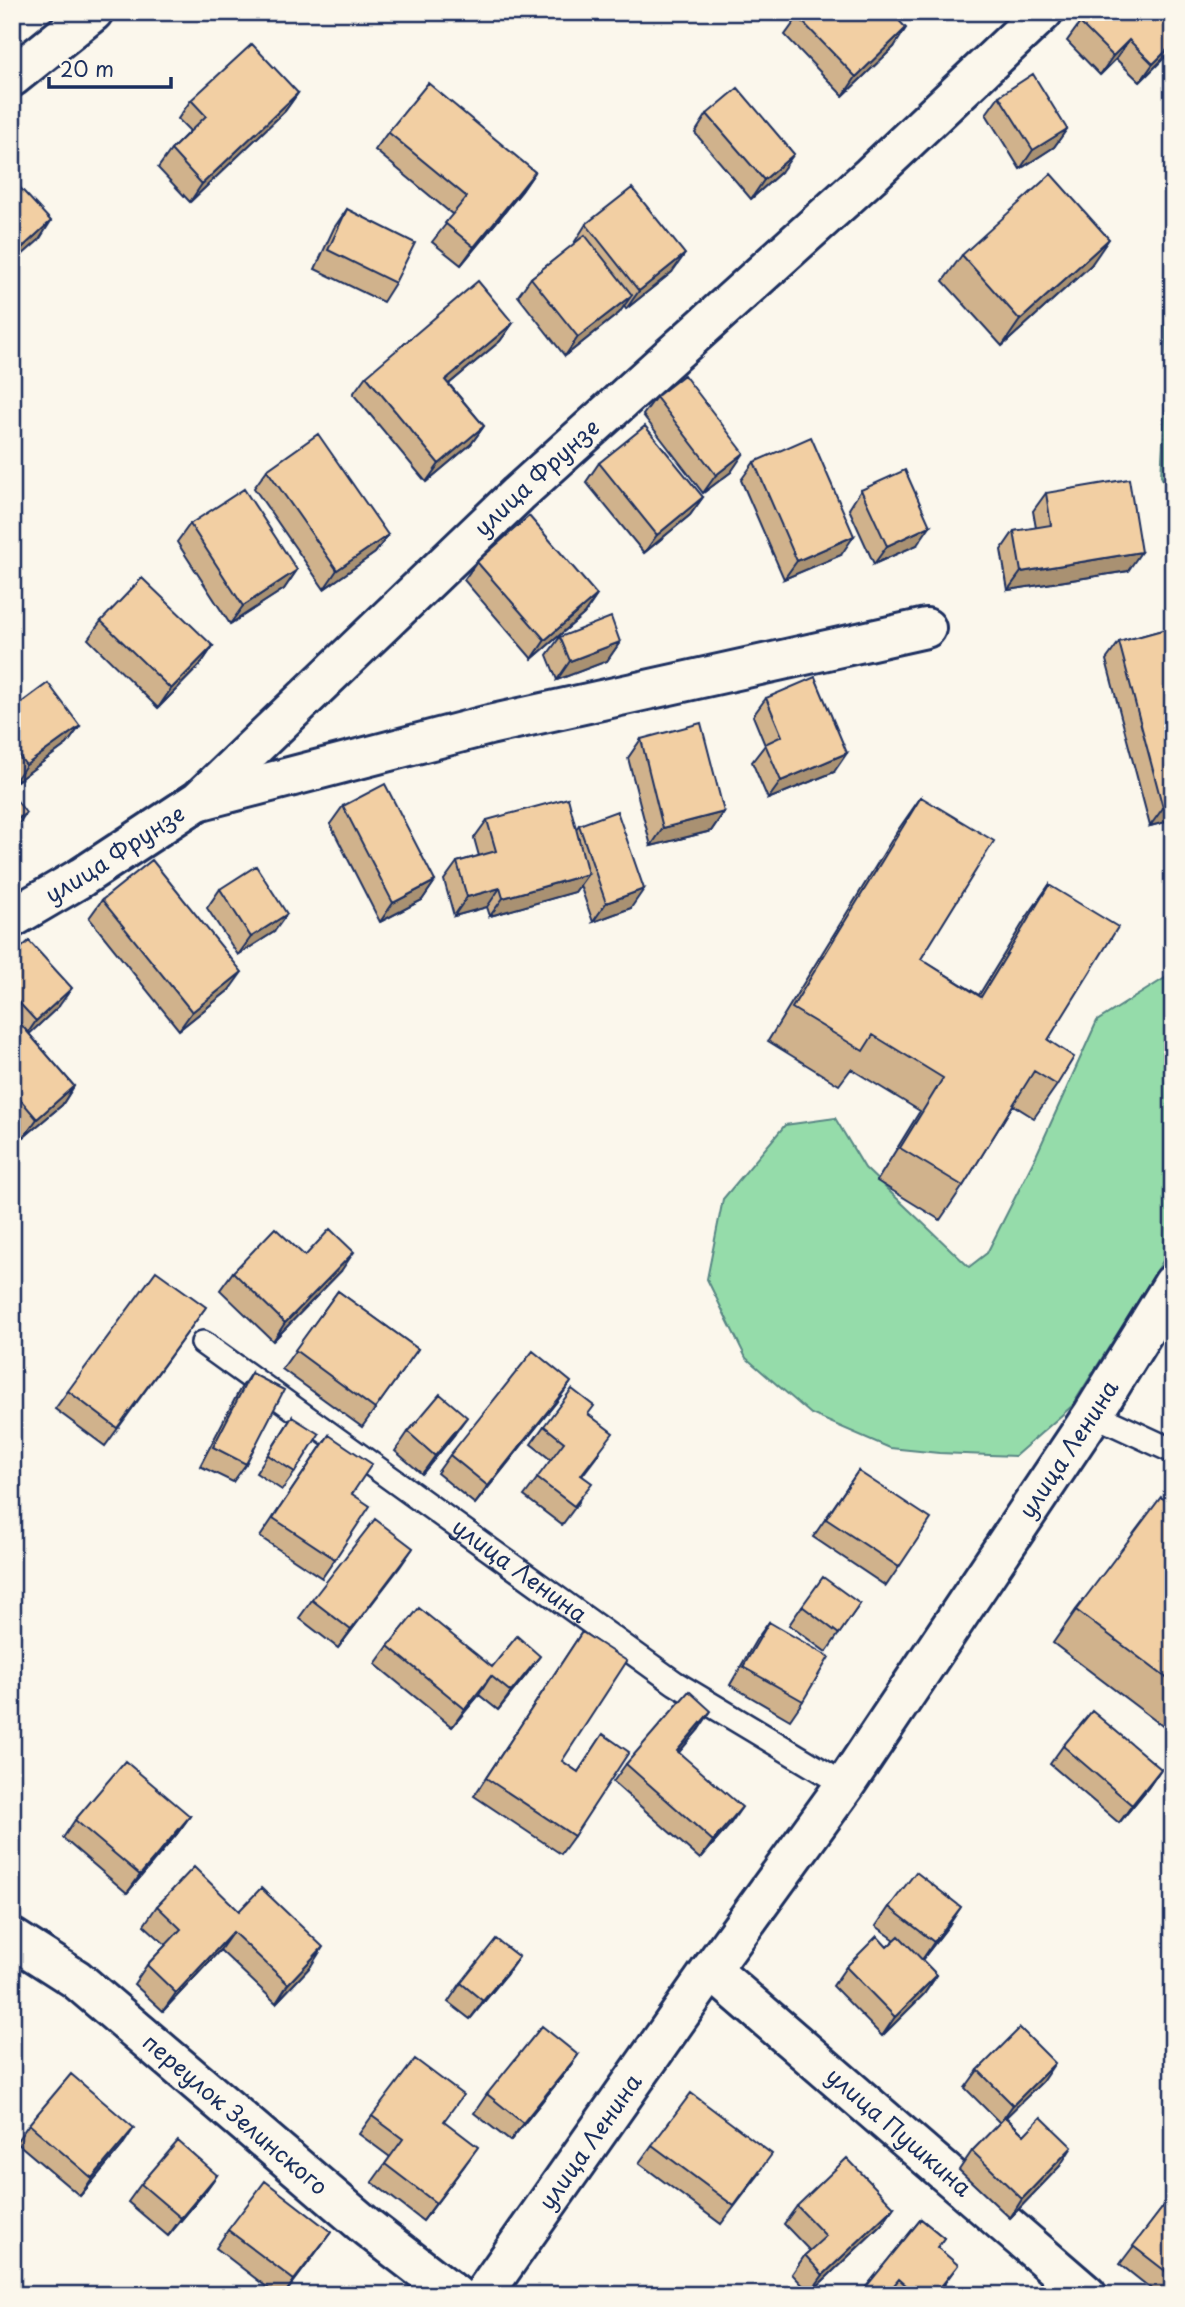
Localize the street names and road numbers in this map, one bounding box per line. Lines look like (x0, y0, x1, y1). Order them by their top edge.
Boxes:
street label: улица Фрунзе (465, 410, 606, 544)
street label: улица Фрунзе (38, 795, 191, 911)
street label: улица Ленина (1009, 1372, 1126, 1525)
street label: улица Ленина (445, 1509, 596, 1631)
street label: переулок Зелинского (136, 2024, 336, 2203)
street label: улица Пушкина (819, 2058, 981, 2204)
street label: улица Ленина (529, 2065, 650, 2216)

